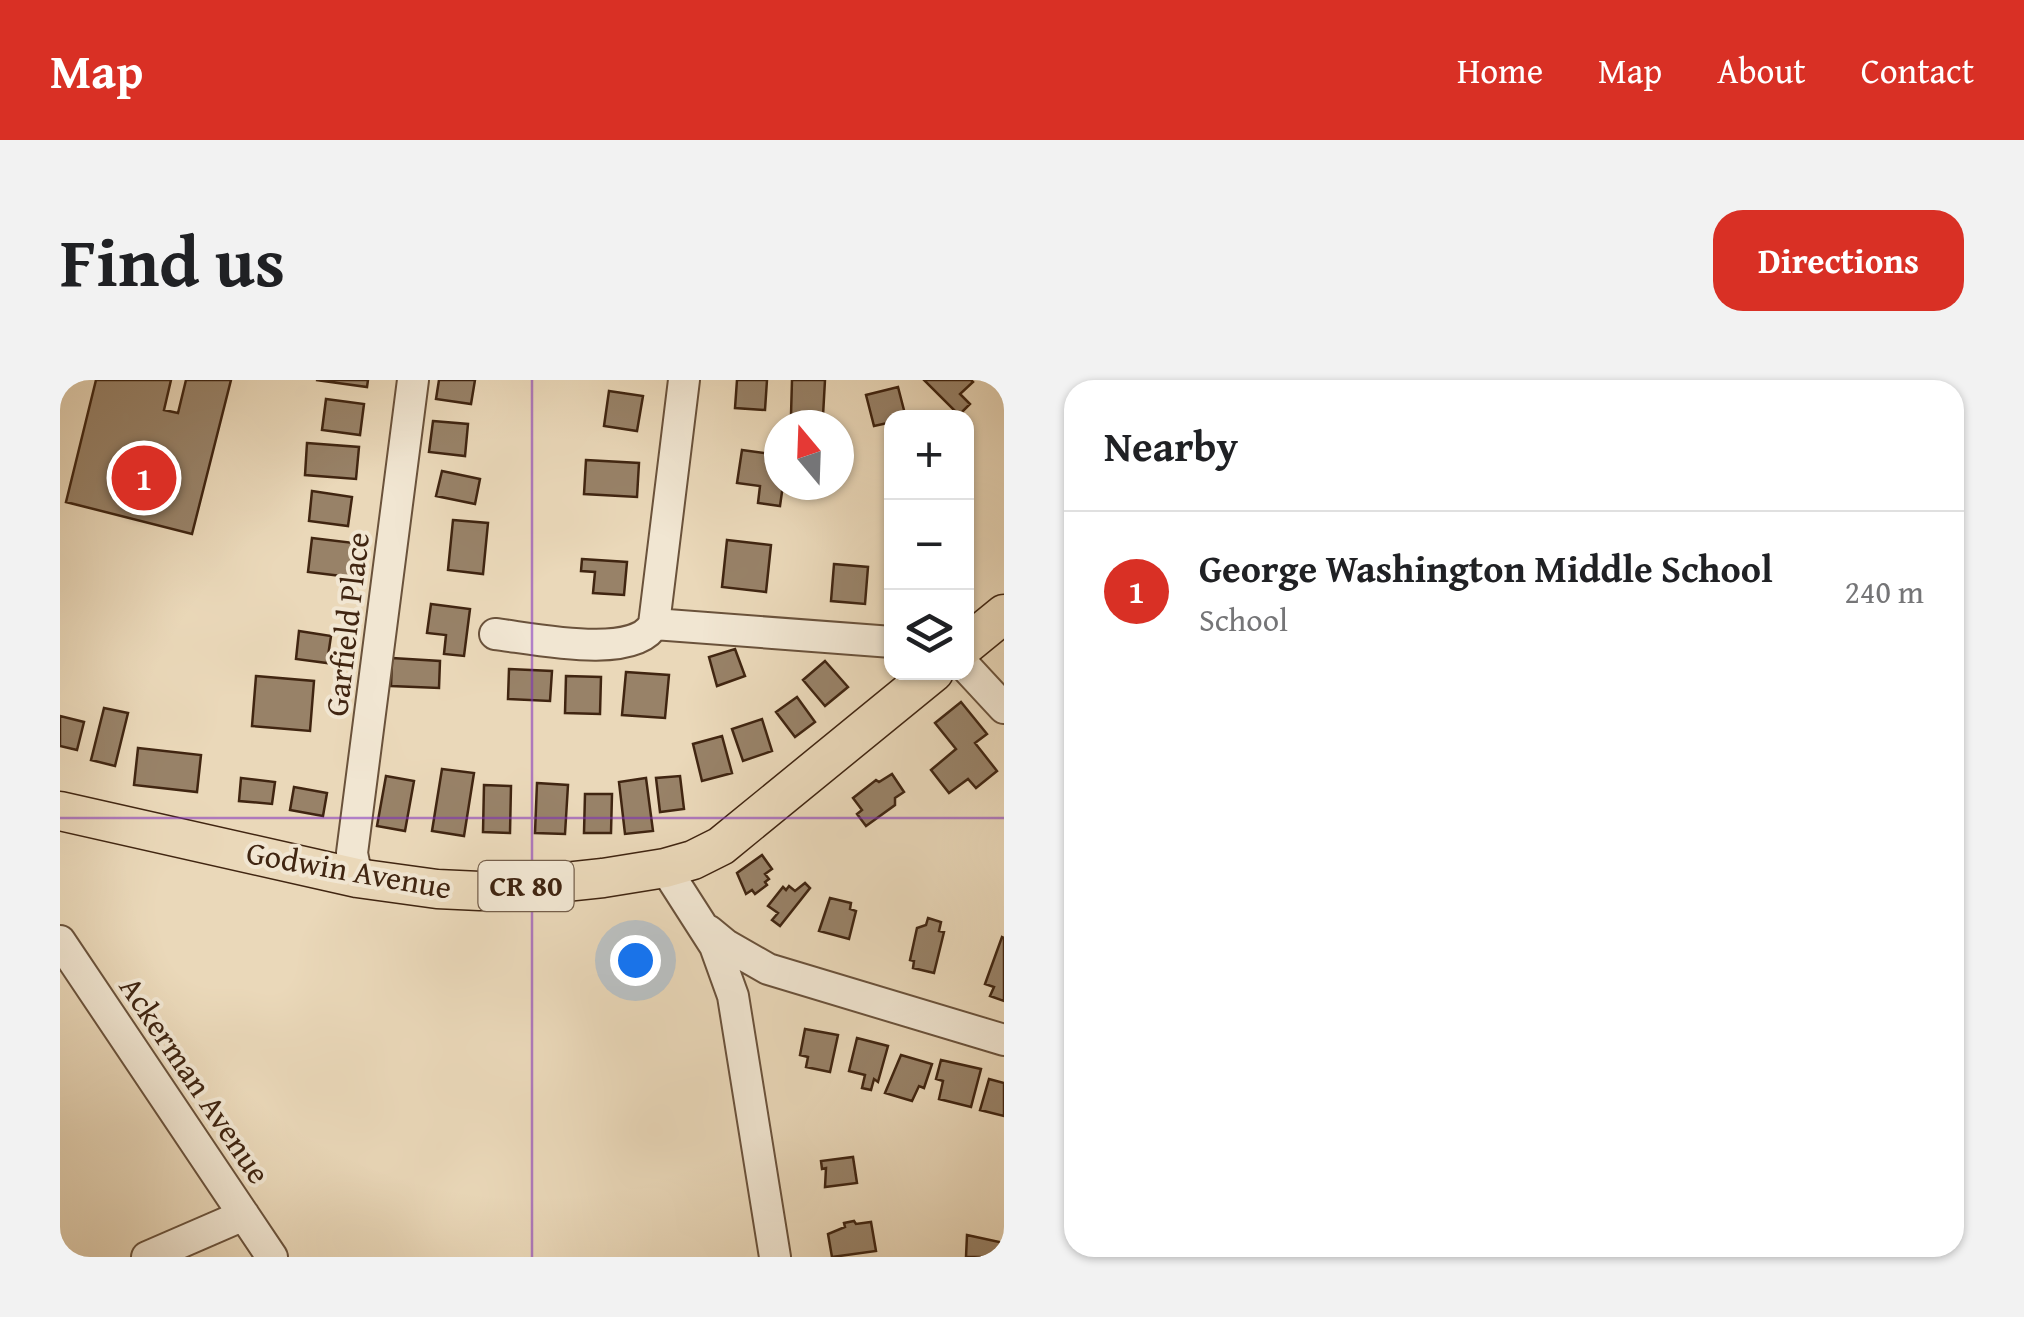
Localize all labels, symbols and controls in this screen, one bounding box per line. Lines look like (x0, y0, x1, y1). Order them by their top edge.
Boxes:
text: Map (50, 35, 143, 106)
text: Home (1457, 45, 1543, 96)
text: Map (1598, 45, 1662, 96)
text: About (1717, 45, 1806, 96)
text: Contact (1861, 45, 1974, 96)
text: Find us (60, 209, 285, 312)
button: Directions (1713, 210, 1964, 311)
north arrow (764, 410, 854, 500)
map controls (884, 410, 974, 680)
button: + (884, 410, 974, 500)
text: Nearby (1104, 415, 1238, 476)
pin: 1 (112, 441, 176, 516)
button: − (884, 500, 974, 590)
street label: Garfield Place (312, 529, 381, 719)
text: George Washington Middle School (1199, 540, 1773, 596)
text: 1 (1128, 568, 1145, 615)
text: 240 m (1845, 568, 1924, 615)
button: layers (884, 590, 974, 680)
text: School (1199, 596, 1288, 643)
street label: Godwin Avenue (243, 828, 455, 911)
road number: CR 80 (478, 861, 574, 911)
your location (610, 935, 661, 986)
street label: Ackerman Avenue (108, 966, 282, 1193)

